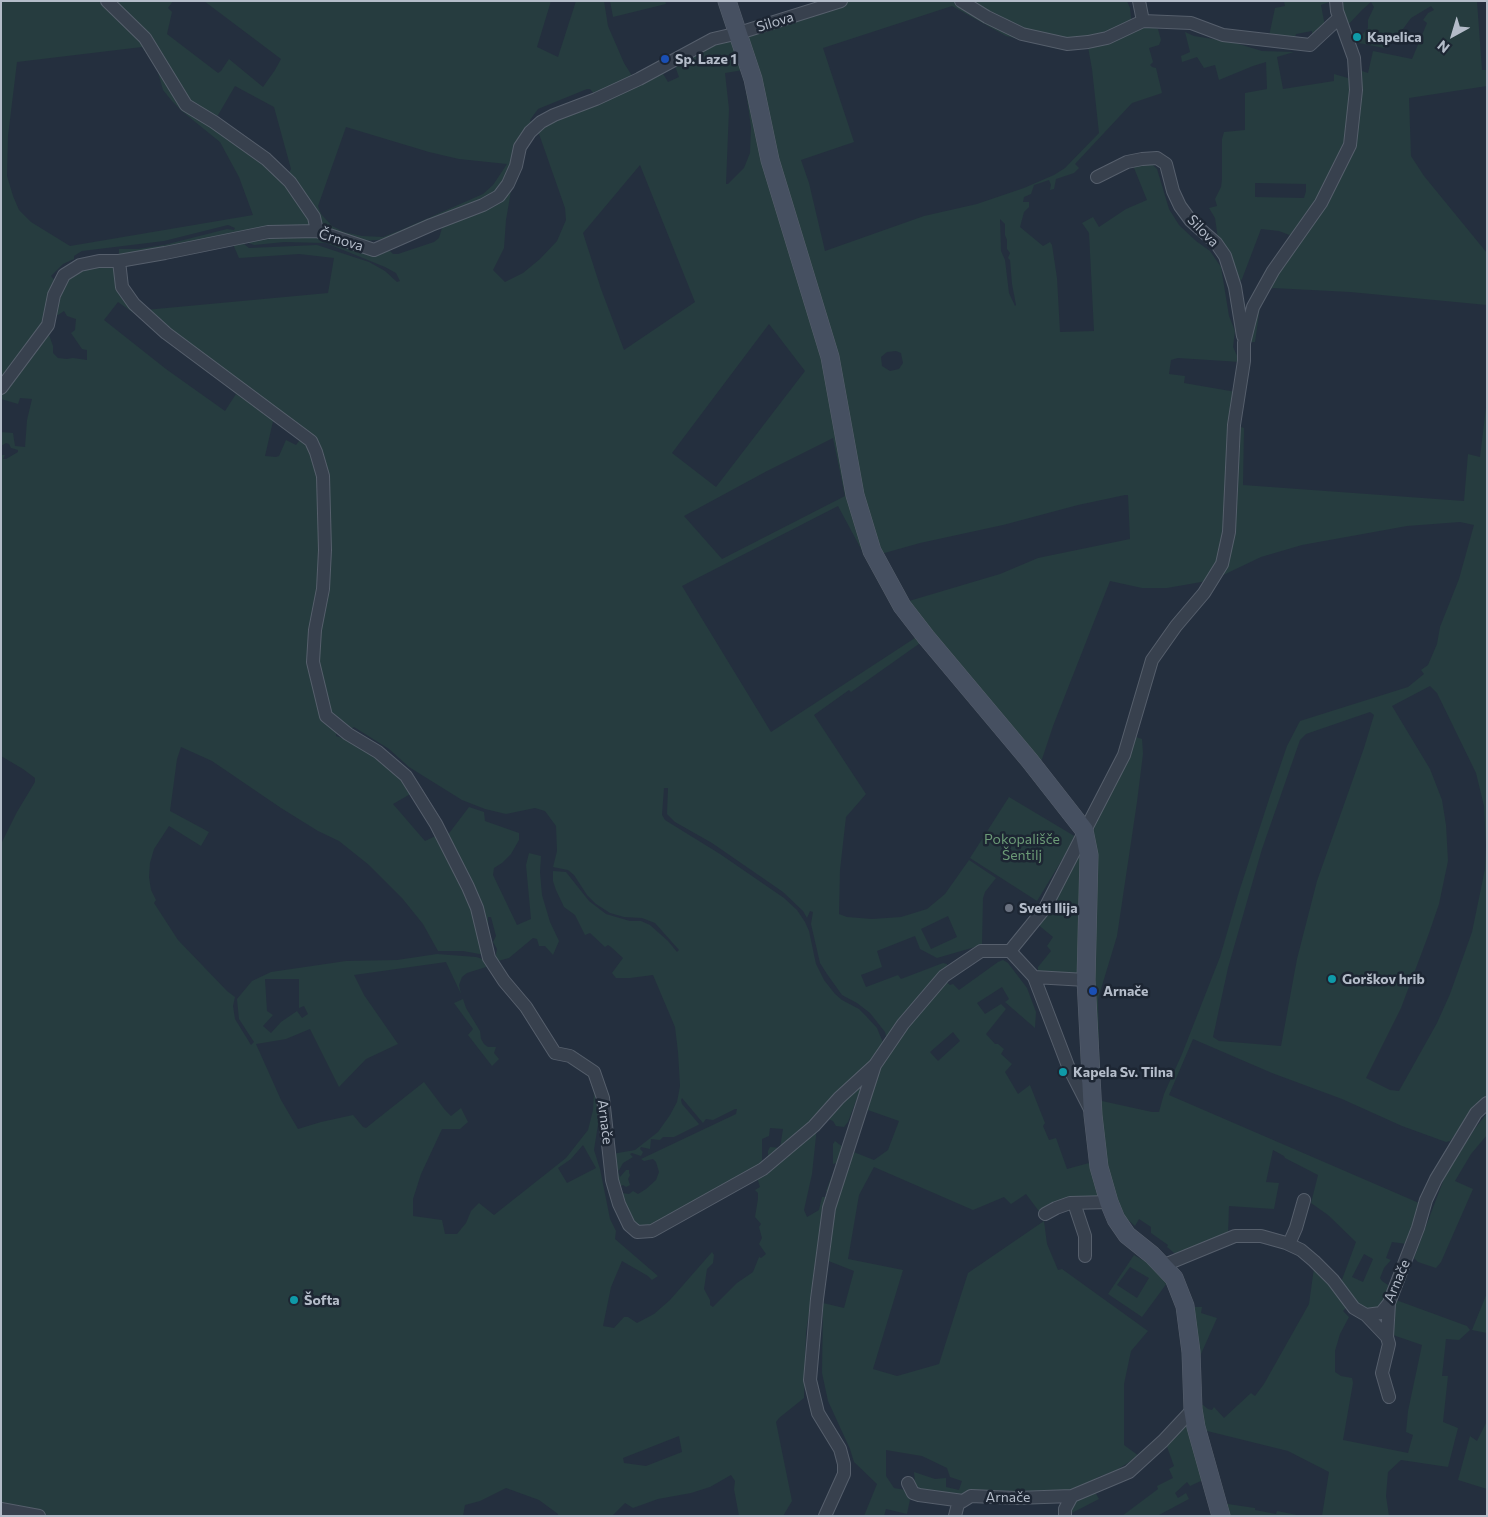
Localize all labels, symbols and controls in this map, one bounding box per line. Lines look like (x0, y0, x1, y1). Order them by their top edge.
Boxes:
street label: Silova (754, 8, 796, 36)
north arrow (1428, 10, 1478, 60)
place label: Kapelica (1367, 29, 1422, 45)
marker: Kapelica (1351, 31, 1363, 43)
text: N (1434, 37, 1453, 57)
place label: Sp. Laze 1 (675, 51, 737, 67)
marker: Sp. Laze 1 (659, 53, 671, 65)
street label: Silova (1184, 212, 1222, 250)
street label: Črnova (317, 225, 365, 255)
park label: Pokopališče Šentilj (984, 831, 1060, 864)
place label: Sveti Ilija (1019, 900, 1078, 916)
marker: Sveti Ilija (1003, 902, 1015, 914)
place label: Gorškov hrib (1342, 971, 1425, 987)
marker: Gorškov hrib (1326, 973, 1338, 985)
place label: Arnače (1103, 983, 1148, 999)
marker: Arnače (1087, 985, 1099, 997)
place label: Kapela Sv. Tilna (1073, 1064, 1173, 1080)
marker: Kapela Sv. Tilna (1057, 1066, 1069, 1078)
street label: Arnače (594, 1099, 616, 1145)
street label: Arnače (1380, 1257, 1414, 1305)
place label: Šofta (304, 1292, 340, 1308)
marker: Šofta (288, 1294, 300, 1306)
street label: Arnače (986, 1489, 1030, 1505)

